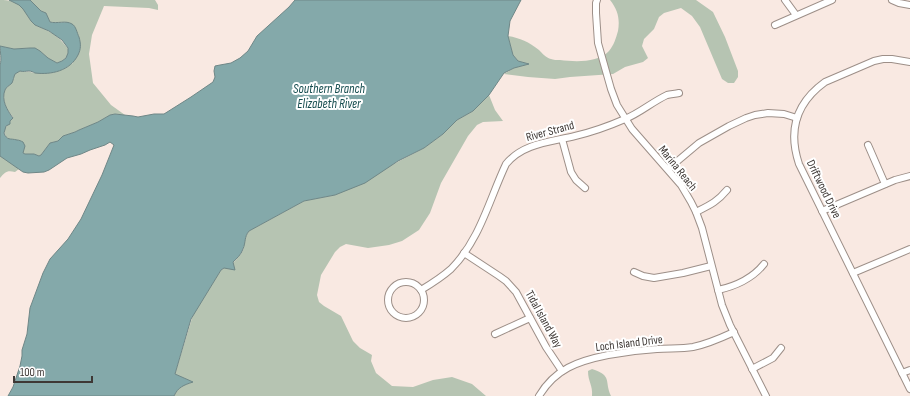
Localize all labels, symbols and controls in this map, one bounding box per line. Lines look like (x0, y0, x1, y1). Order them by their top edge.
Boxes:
water label: Southern Branch Elizabeth River (293, 81, 366, 112)
street label: River Strand (524, 118, 576, 145)
street label: Marina Reach (655, 143, 700, 194)
street label: Driftwood Drive (803, 158, 844, 221)
street label: Tidal Island Way (522, 288, 566, 351)
street label: Loch Island Drive (595, 332, 664, 355)
scale bar (14, 358, 92, 384)
text: 100 m (20, 365, 45, 380)

